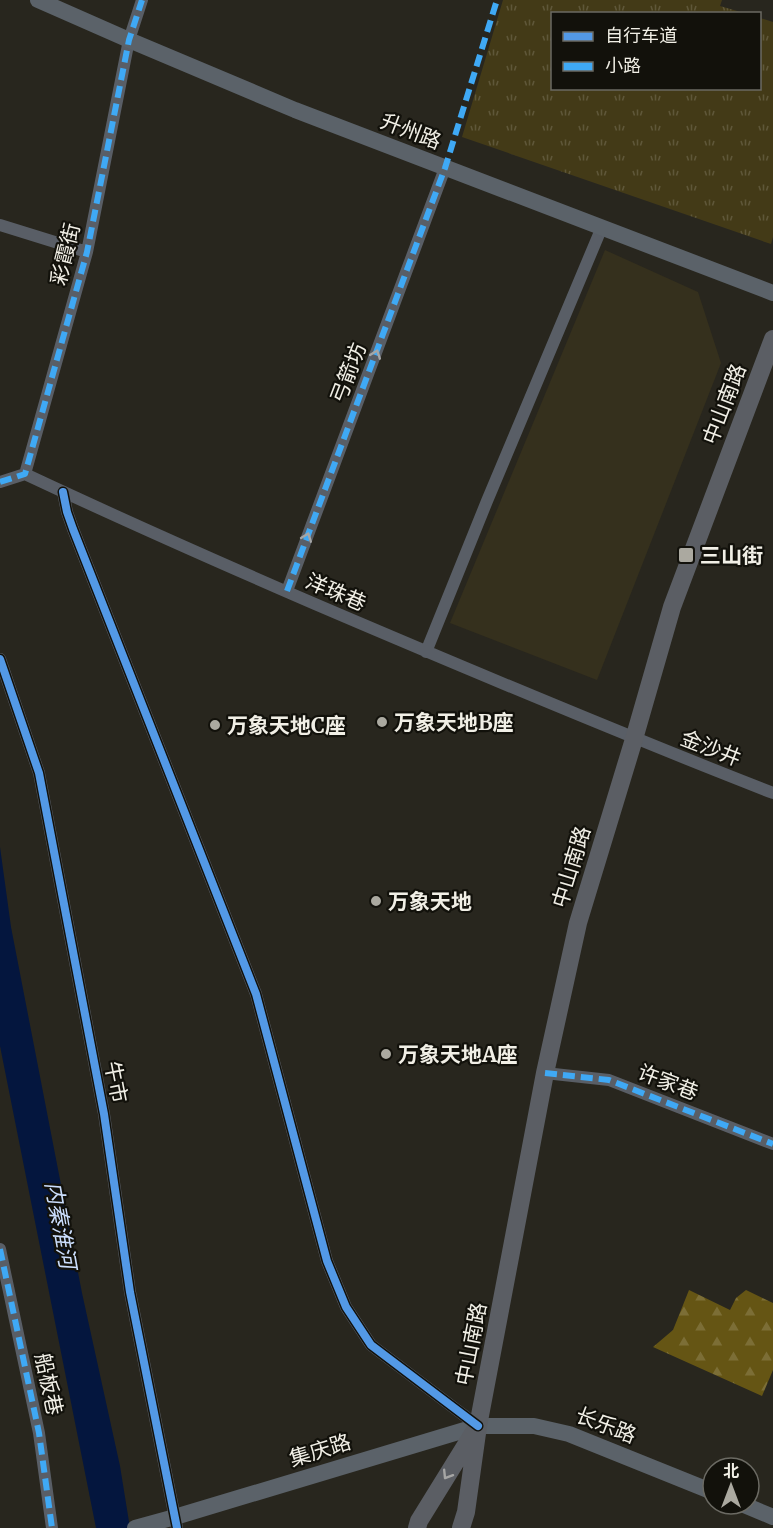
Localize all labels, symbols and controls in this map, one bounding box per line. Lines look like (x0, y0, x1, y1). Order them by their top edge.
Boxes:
legend (551, 12, 761, 90)
text: 自行车道 (605, 24, 677, 47)
text: 小路 (605, 54, 641, 77)
street label: 升州路 (377, 107, 445, 155)
street label: 彩霞街 (44, 220, 86, 288)
street label: 弓箭坊 (324, 339, 372, 407)
one-way arrow (368, 349, 381, 360)
street label: 中山南路 (696, 360, 752, 448)
one-way arrow (300, 532, 313, 542)
place label: 三山街 (700, 542, 763, 569)
marker: 三山街 (677, 546, 695, 564)
street label: 洋珠巷 (302, 567, 370, 617)
place label: 万象天地B座 (394, 709, 514, 736)
place label: 万象天地C座 (227, 712, 346, 739)
marker: 万象天地B座 (375, 715, 389, 729)
marker: 万象天地C座 (208, 718, 222, 732)
street label: 金沙井 (677, 724, 745, 772)
street label: 中山南路 (546, 823, 596, 911)
place label: 万象天地 (388, 888, 472, 915)
marker: 万象天地 (369, 894, 383, 908)
place label: 万象天地A座 (398, 1041, 518, 1068)
marker: 万象天地A座 (379, 1047, 393, 1061)
street label: 许家巷 (634, 1058, 702, 1106)
street label: 牛市 (99, 1059, 133, 1105)
water label: 内秦淮河 (40, 1179, 83, 1275)
street label: 中山南路 (450, 1300, 492, 1388)
street label: 船板巷 (29, 1350, 69, 1418)
street label: 长乐路 (572, 1401, 640, 1449)
street label: 集庆路 (286, 1428, 354, 1472)
north arrow (701, 1456, 761, 1516)
text: 北 (723, 1461, 739, 1481)
one-way arrow (444, 1469, 455, 1480)

